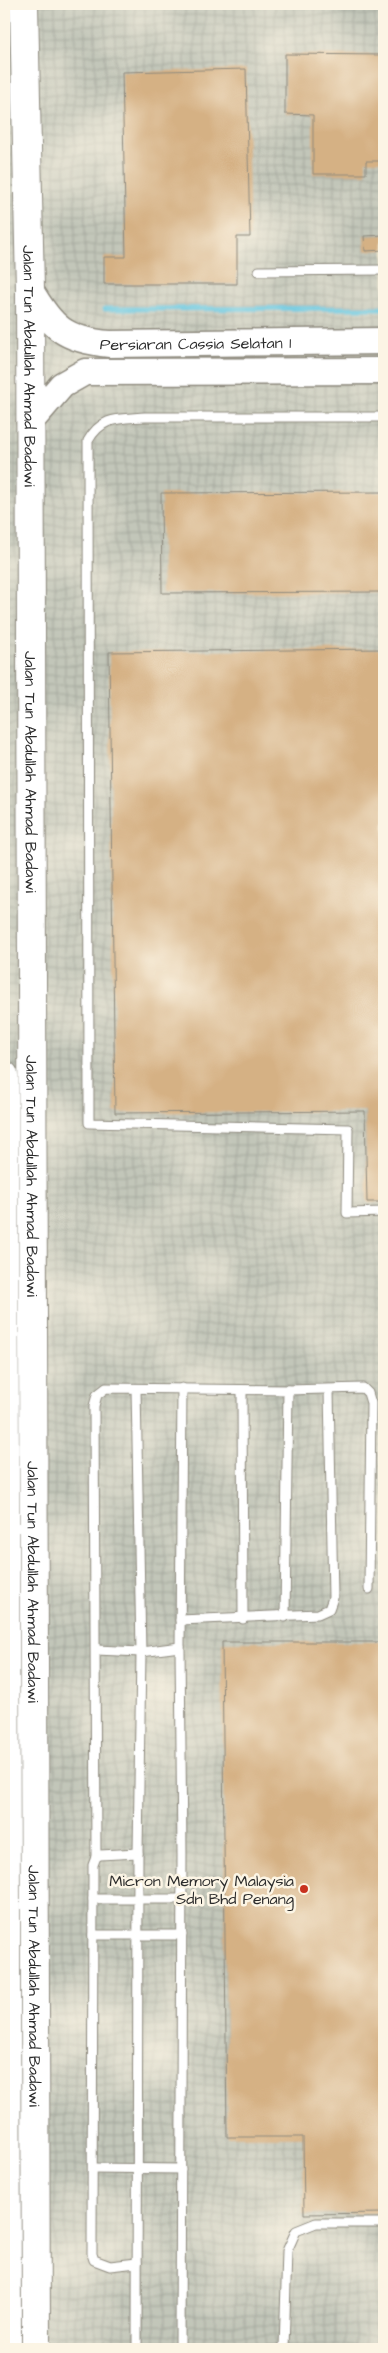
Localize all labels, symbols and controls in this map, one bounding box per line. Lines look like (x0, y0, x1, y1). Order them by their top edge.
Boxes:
street label: Jalan Tun Abdullah Ahmad Badawi (17, 245, 41, 487)
street label: Persiaran Cassia Selatan 1 (99, 332, 291, 356)
street label: Jalan Tun Abdullah Ahmad Badawi (19, 651, 42, 893)
street label: Jalan Tun Abdullah Ahmad Badawi (20, 1055, 43, 1297)
street label: Jalan Tun Abdullah Ahmad Badawi (21, 1461, 44, 1703)
street label: Jalan Tun Abdullah Ahmad Badawi (23, 1865, 45, 2107)
place label: Micron Memory Malaysia Sdn Bhd Penang (109, 1870, 294, 1911)
marker: Micron Memory Malaysia Sdn Bhd Penang (298, 1883, 310, 1895)

